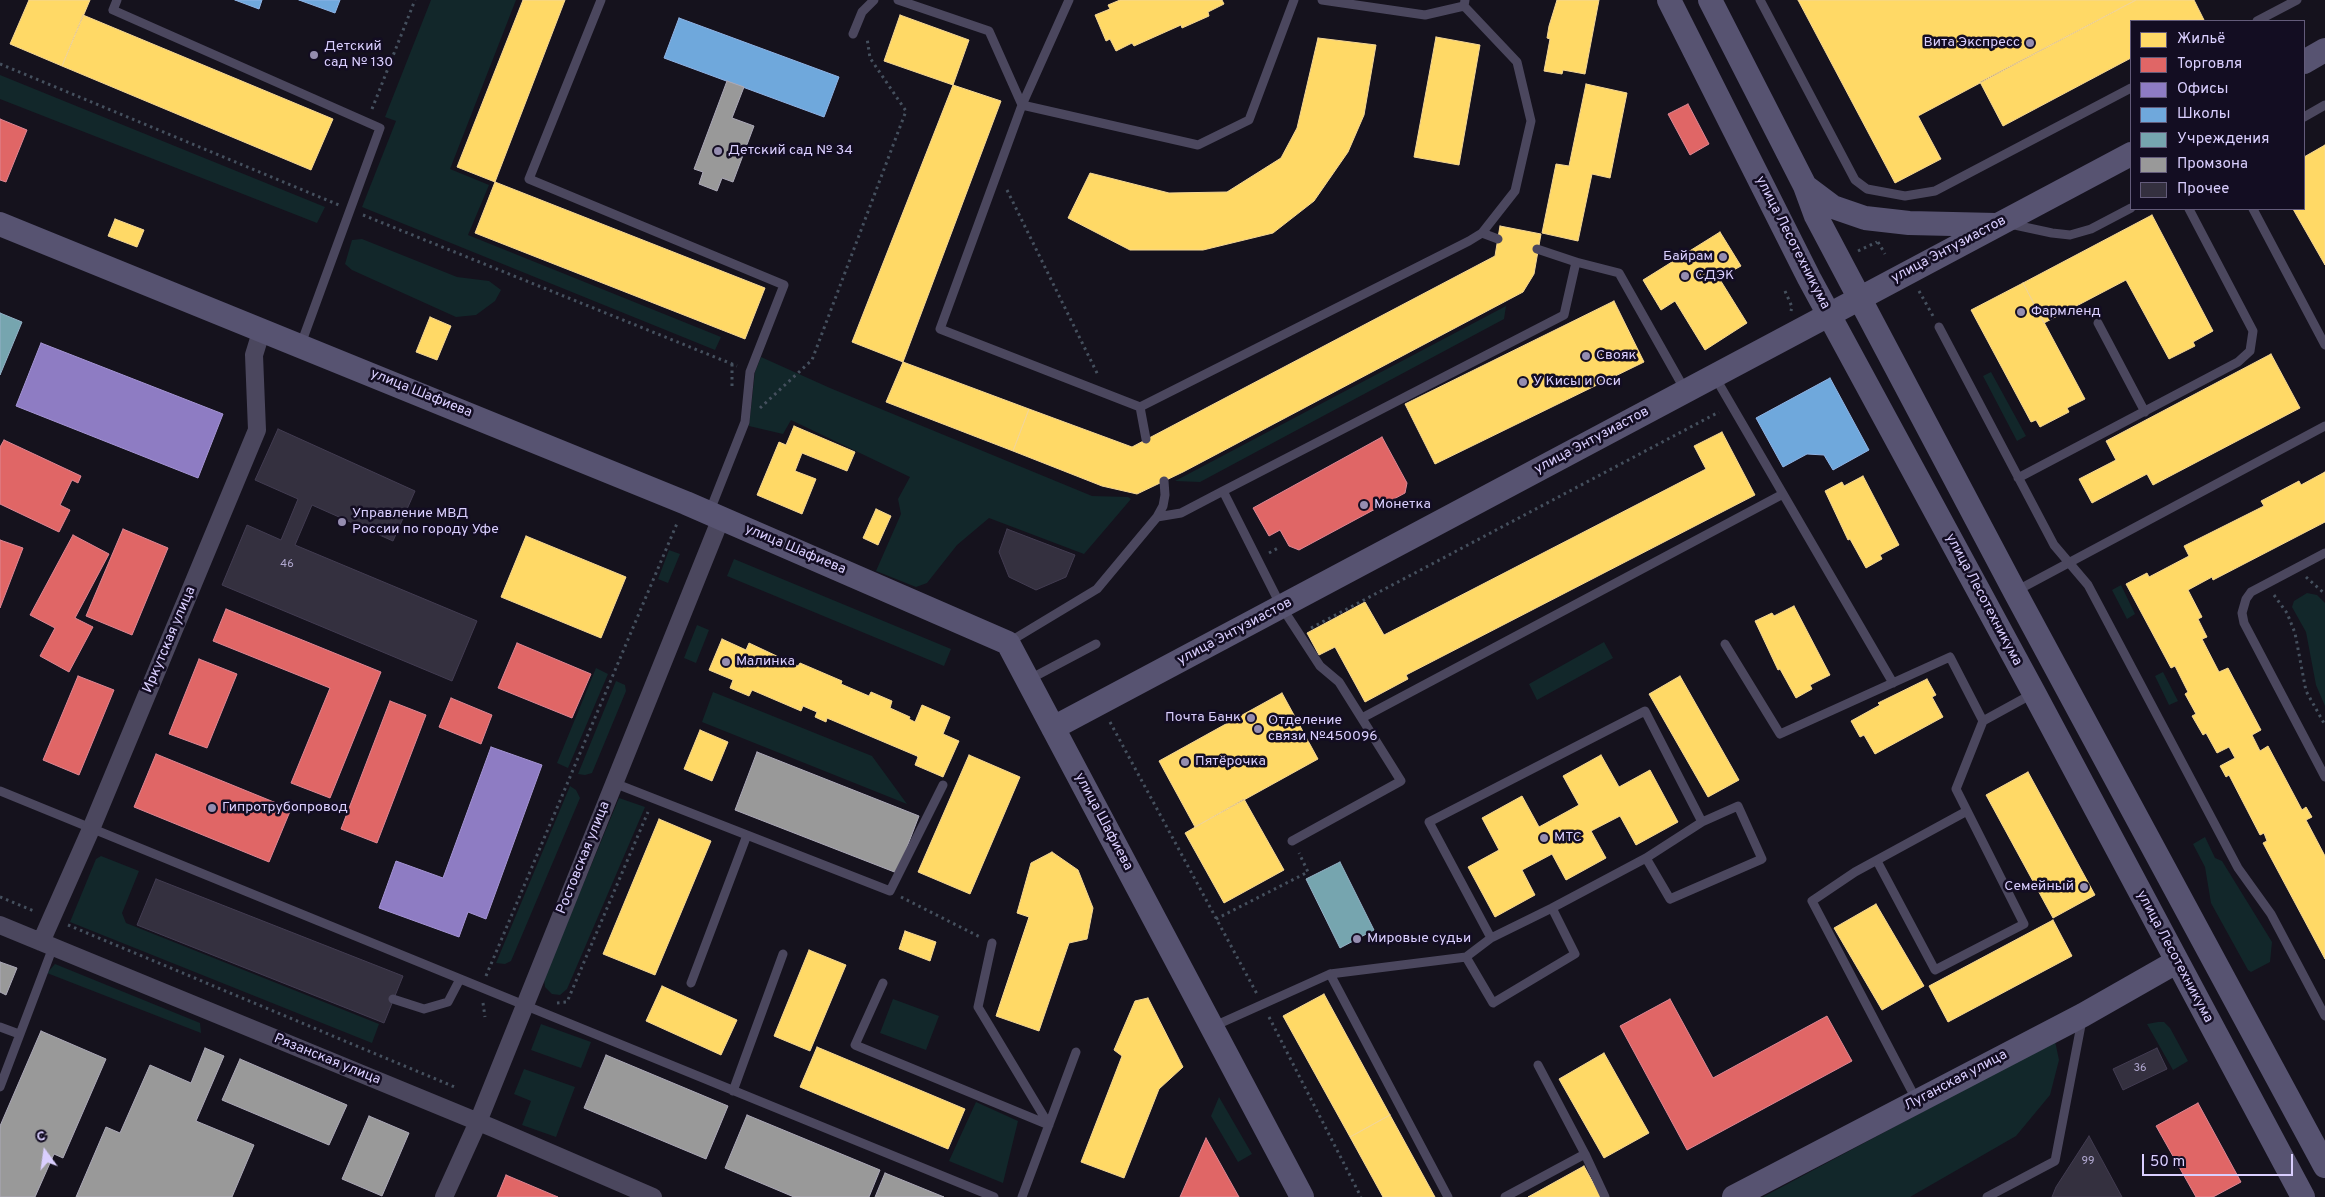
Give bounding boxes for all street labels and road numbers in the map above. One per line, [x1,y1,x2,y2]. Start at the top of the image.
street label: улица Лесотехникума [1751,174,1833,312]
street label: улица Энтузиастов [1889,213,2009,287]
street label: улица Шафиева [368,366,474,422]
street label: улица Энтузиастов [1532,404,1652,478]
street label: улица Шафиева [742,521,848,579]
street label: улица Лесотехникума [1941,531,2025,669]
street label: Иркутская улица [140,584,200,696]
street label: улица Энтузиастов [1175,595,1295,669]
street label: улица Шафиева [1070,770,1136,874]
street label: Ростовская улица [554,799,614,917]
street label: улица Лесотехникума [2132,888,2216,1026]
street label: Рязанская улица [271,1031,383,1089]
street label: Луганская улица [1902,1047,2010,1115]

